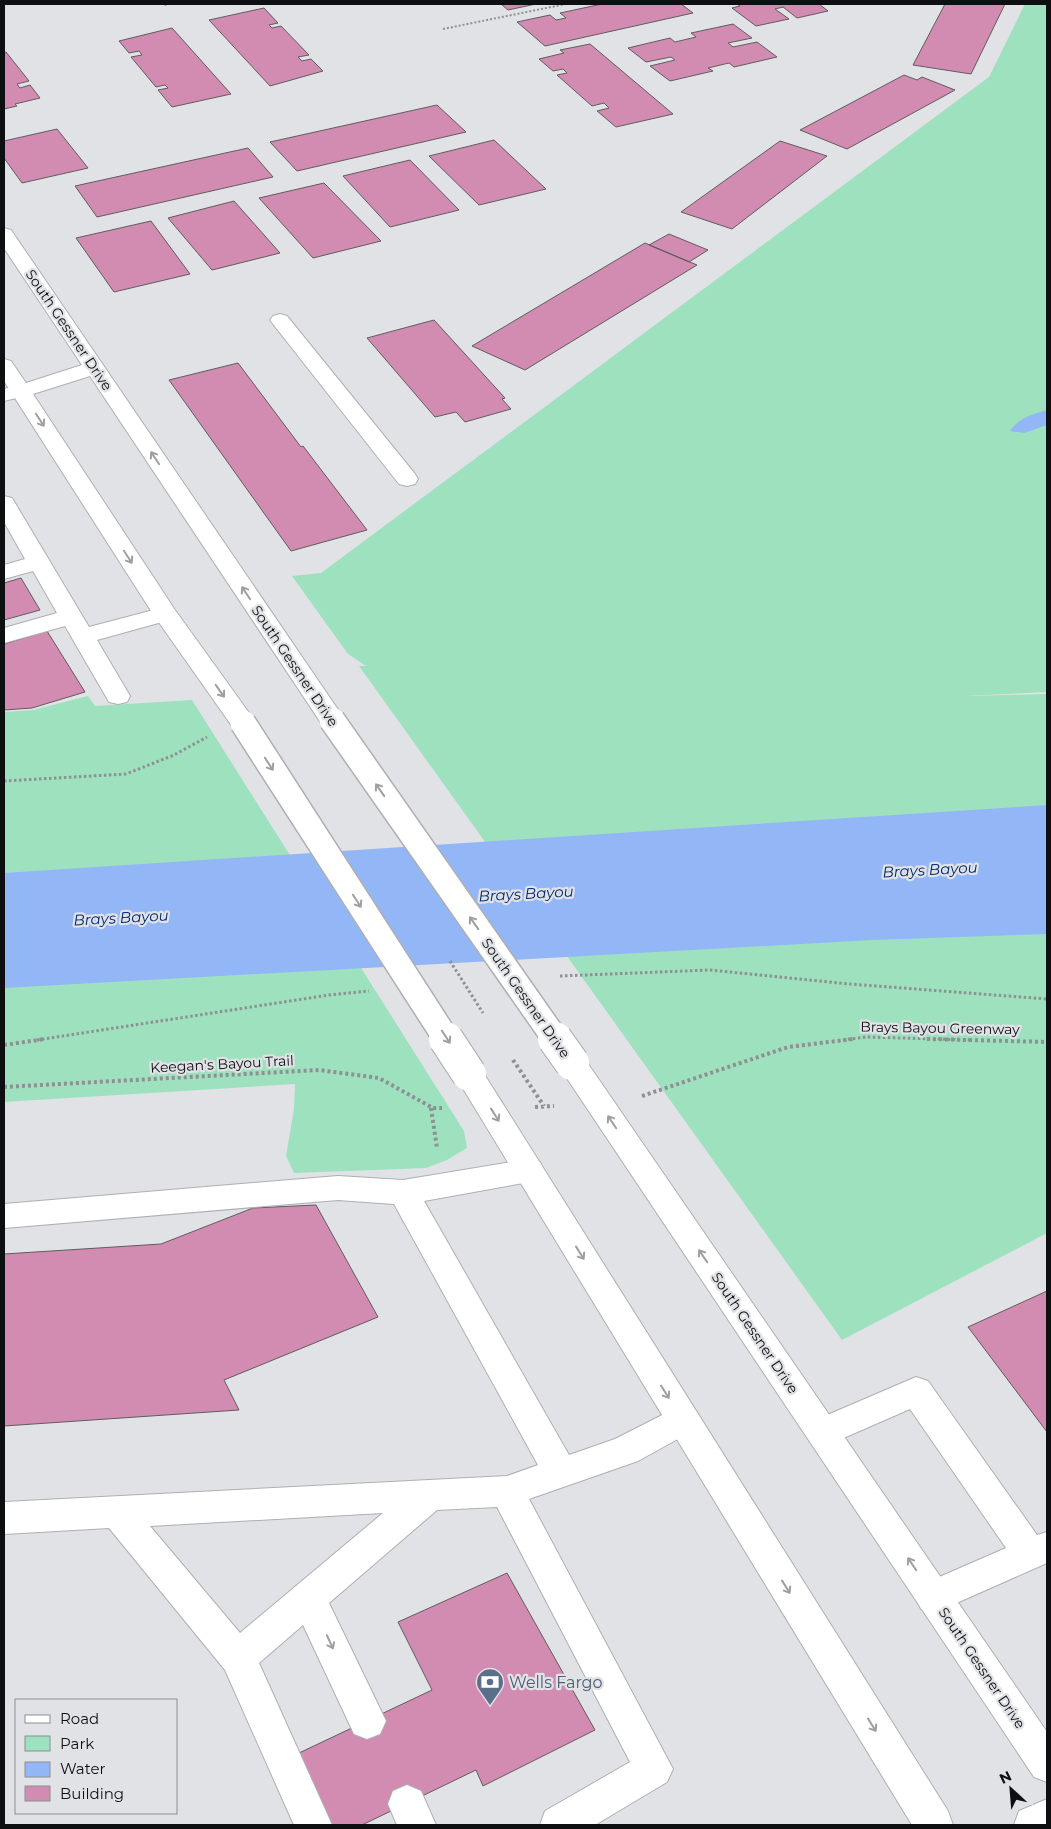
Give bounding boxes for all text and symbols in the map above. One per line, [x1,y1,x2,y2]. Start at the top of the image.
street label: South Gessner Drive [22,266,116,394]
one-way arrow [35,413,45,427]
one-way arrow [150,451,161,465]
one-way arrow [123,549,133,563]
one-way arrow [241,586,251,600]
street label: South Gessner Drive [248,602,342,730]
one-way arrow [215,684,225,698]
one-way arrow [265,757,275,771]
one-way arrow [375,783,385,797]
water label: Brays Bayou [882,858,978,881]
water label: Brays Bayou [478,882,574,905]
one-way arrow [352,894,363,908]
water label: Brays Bayou [73,906,169,929]
one-way arrow [469,916,479,930]
street label: South Gessner Drive [478,934,574,1062]
street label: Brays Bayou Greenway [860,1018,1020,1038]
one-way arrow [441,1030,451,1044]
street label: Keegan's Bayou Trail [150,1051,294,1077]
one-way arrow [489,1108,500,1122]
one-way arrow [607,1115,617,1129]
one-way arrow [575,1246,585,1260]
one-way arrow [698,1249,708,1263]
street label: South Gessner Drive [708,1269,802,1397]
one-way arrow [660,1384,670,1398]
one-way arrow [907,1558,917,1572]
one-way arrow [781,1580,791,1594]
street label: South Gessner Drive [935,1604,1029,1732]
one-way arrow [325,1634,335,1649]
bank icon: Wells Fargo [475,1667,505,1706]
place label: Wells Fargo [509,1673,603,1692]
legend [15,1699,178,1814]
text: Road [60,1709,99,1728]
one-way arrow [867,1718,877,1732]
text: Park [60,1734,94,1753]
text: Water [60,1759,106,1778]
north arrow [986,1764,1036,1814]
text: N [996,1767,1014,1788]
text: Building [60,1784,124,1803]

